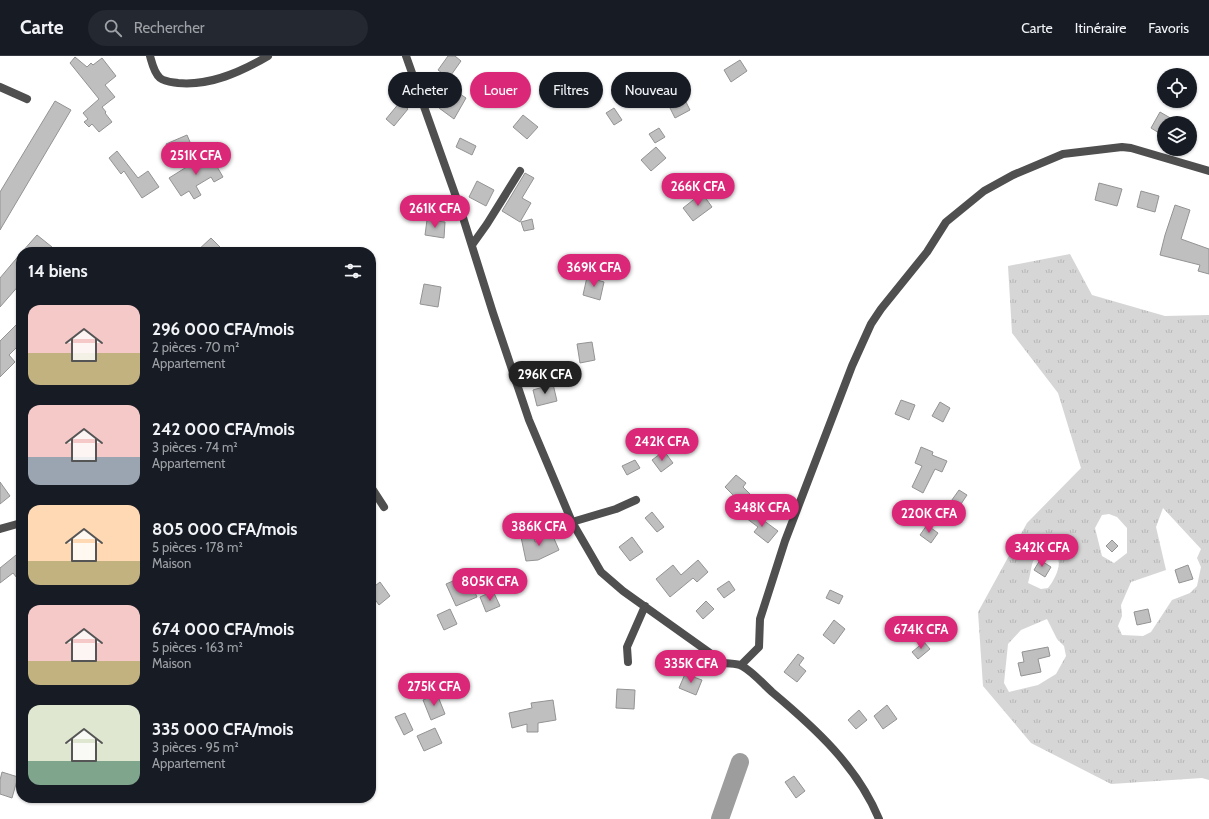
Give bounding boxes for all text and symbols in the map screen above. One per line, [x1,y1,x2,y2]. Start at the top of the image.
search box [88,10,368,46]
text: Carte [20,16,64,39]
icon: search [102,17,124,39]
text: Rechercher [134,19,205,37]
text: Carte [1021,19,1053,37]
text: Itinéraire [1075,19,1126,37]
text: Favoris [1148,19,1189,37]
map controls [1157,68,1197,156]
button: locate [1157,68,1197,108]
chip: Acheter [388,72,462,108]
chip: Louer [470,72,531,108]
chip: Filtres [539,72,603,108]
chip: Nouveau [611,72,691,108]
button: layers [1157,116,1197,156]
pin: 251K CFA [155,142,237,176]
text: 251K CFA [170,147,222,163]
pin: 266K CFA [657,173,739,207]
text: 266K CFA [671,178,725,194]
pin: 261K CFA [394,195,476,229]
text: 261K CFA [409,200,461,216]
pin: 369K CFA [553,254,635,288]
text: 369K CFA [567,259,621,275]
icon: filters [342,260,364,282]
text: 14 biens [28,261,88,281]
text: 296 000 CFA/mois [152,319,294,339]
icon: home [60,321,108,369]
text: 2 pièces · 70 m² [152,339,239,355]
text: Appartement [152,355,225,371]
pin: 296K CFA [504,361,586,395]
text: 296K CFA [518,366,572,382]
text: 242 000 CFA/mois [152,419,295,439]
icon: home [60,421,108,469]
pin: 242K CFA [621,428,703,462]
text: 242K CFA [634,433,690,449]
text: 3 pièces · 74 m² [152,439,238,455]
text: Appartement [152,455,225,471]
pin: 348K CFA [721,494,803,528]
text: 348K CFA [734,499,790,515]
pin: 220K CFA [888,500,970,534]
text: 220K CFA [901,505,957,521]
pin: 386K CFA [498,513,580,547]
text: 386K CFA [511,518,567,534]
text: 805 000 CFA/mois [152,519,297,539]
icon: home [60,521,108,569]
pin: 342K CFA [1001,534,1083,568]
text: 5 pièces · 178 m² [152,539,243,555]
text: 342K CFA [1014,539,1070,555]
text: Maison [152,555,191,571]
pin: 805K CFA [449,568,531,602]
text: 805K CFA [461,573,519,589]
pin: 674K CFA [880,616,962,650]
text: 674 000 CFA/mois [152,619,294,639]
icon: home [60,621,108,669]
text: 674K CFA [894,621,948,637]
text: 5 pièces · 163 m² [152,639,243,655]
pin: 335K CFA [650,650,732,684]
text: Maison [152,655,191,671]
text: 335K CFA [664,655,718,671]
pin: 275K CFA [393,673,475,707]
text: 275K CFA [407,678,461,694]
text: 335 000 CFA/mois [152,719,294,739]
icon: home [60,721,108,769]
text: 3 pièces · 95 m² [152,739,238,755]
text: Appartement [152,755,225,771]

